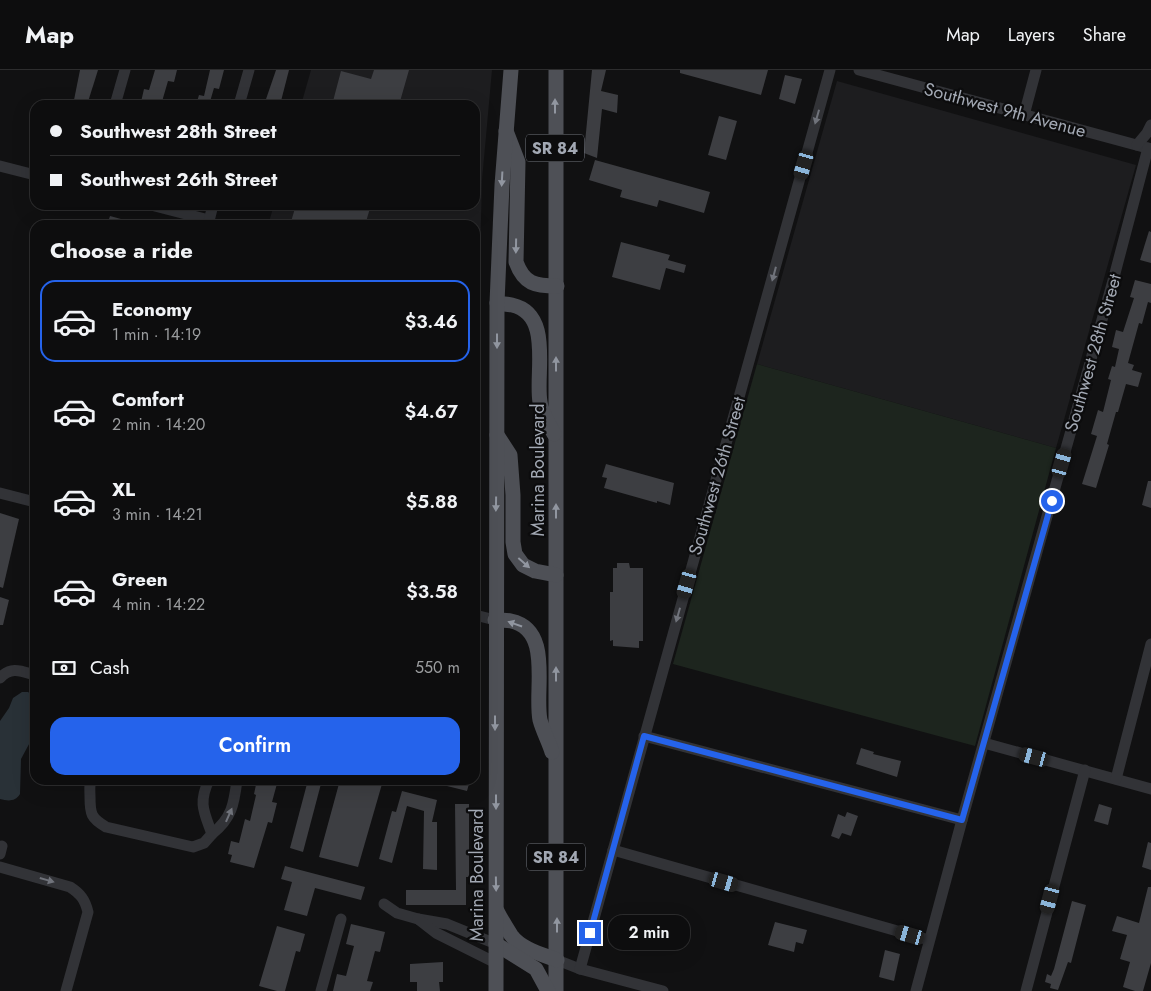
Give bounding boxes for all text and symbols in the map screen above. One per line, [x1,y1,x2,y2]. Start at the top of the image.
text: Map [25,17,74,52]
text: Map [946,22,980,48]
text: Layers [1008,22,1055,48]
text: Share [1083,22,1126,48]
street label: Southwest 9th Avenue [921,76,1089,144]
one-way arrow [551,98,559,114]
one-way arrow [813,110,821,125]
text: Southwest 28th Street [80,118,276,145]
road number: SR 84 [526,134,584,162]
car [792,149,815,181]
text: Southwest 26th Street [80,166,277,193]
one-way arrow [498,171,506,187]
text: Choose a ride [50,234,193,266]
one-way arrow [512,239,520,255]
one-way arrow [769,266,777,281]
street label: Southwest 28th Street [1058,270,1128,435]
text: Economy [112,296,192,323]
icon: car [52,299,97,344]
text: $3.46 [405,308,458,335]
text: 1 min · 14:19 [112,323,201,346]
one-way arrow [493,333,501,349]
one-way arrow [552,356,560,372]
text: Comfort [112,386,184,413]
icon: car [52,389,97,434]
street label: Southwest 26th Street [682,393,752,558]
text: $4.67 [405,398,458,425]
street label: Marina Boulevard [525,403,551,537]
text: 2 min · 14:20 [112,413,205,436]
car [1050,447,1073,479]
text: XL [112,476,135,503]
icon: car [52,479,97,524]
text: $5.88 [406,488,458,515]
route start [1041,490,1063,512]
one-way arrow [492,496,500,512]
text: 3 min · 14:21 [112,503,203,526]
one-way arrow [552,503,560,519]
one-way arrow [518,557,531,568]
text: Green [112,566,168,593]
car [675,568,698,600]
icon: car [52,569,97,614]
text: $3.58 [406,578,458,605]
text: 4 min · 14:22 [112,593,205,616]
one-way arrow [674,608,682,623]
one-way arrow [507,619,522,627]
icon: cash [50,654,78,682]
text: Cash [90,654,130,681]
text: 550 m [415,656,460,679]
one-way arrow [552,666,560,682]
one-way arrow [491,716,499,732]
button: Confirm [50,717,460,775]
car [1017,746,1050,768]
one-way arrow [492,794,500,810]
one-way arrow [225,808,233,822]
street label: Marina Boulevard [464,808,490,942]
road number: SR 84 [527,844,585,870]
car [707,871,740,893]
one-way arrow [492,876,500,892]
one-way arrow [39,877,54,885]
car [1038,883,1061,915]
callout: 2 min [608,916,690,950]
one-way arrow [553,917,561,933]
text: 2 min [628,921,670,944]
route end [579,922,601,944]
car [893,924,926,946]

